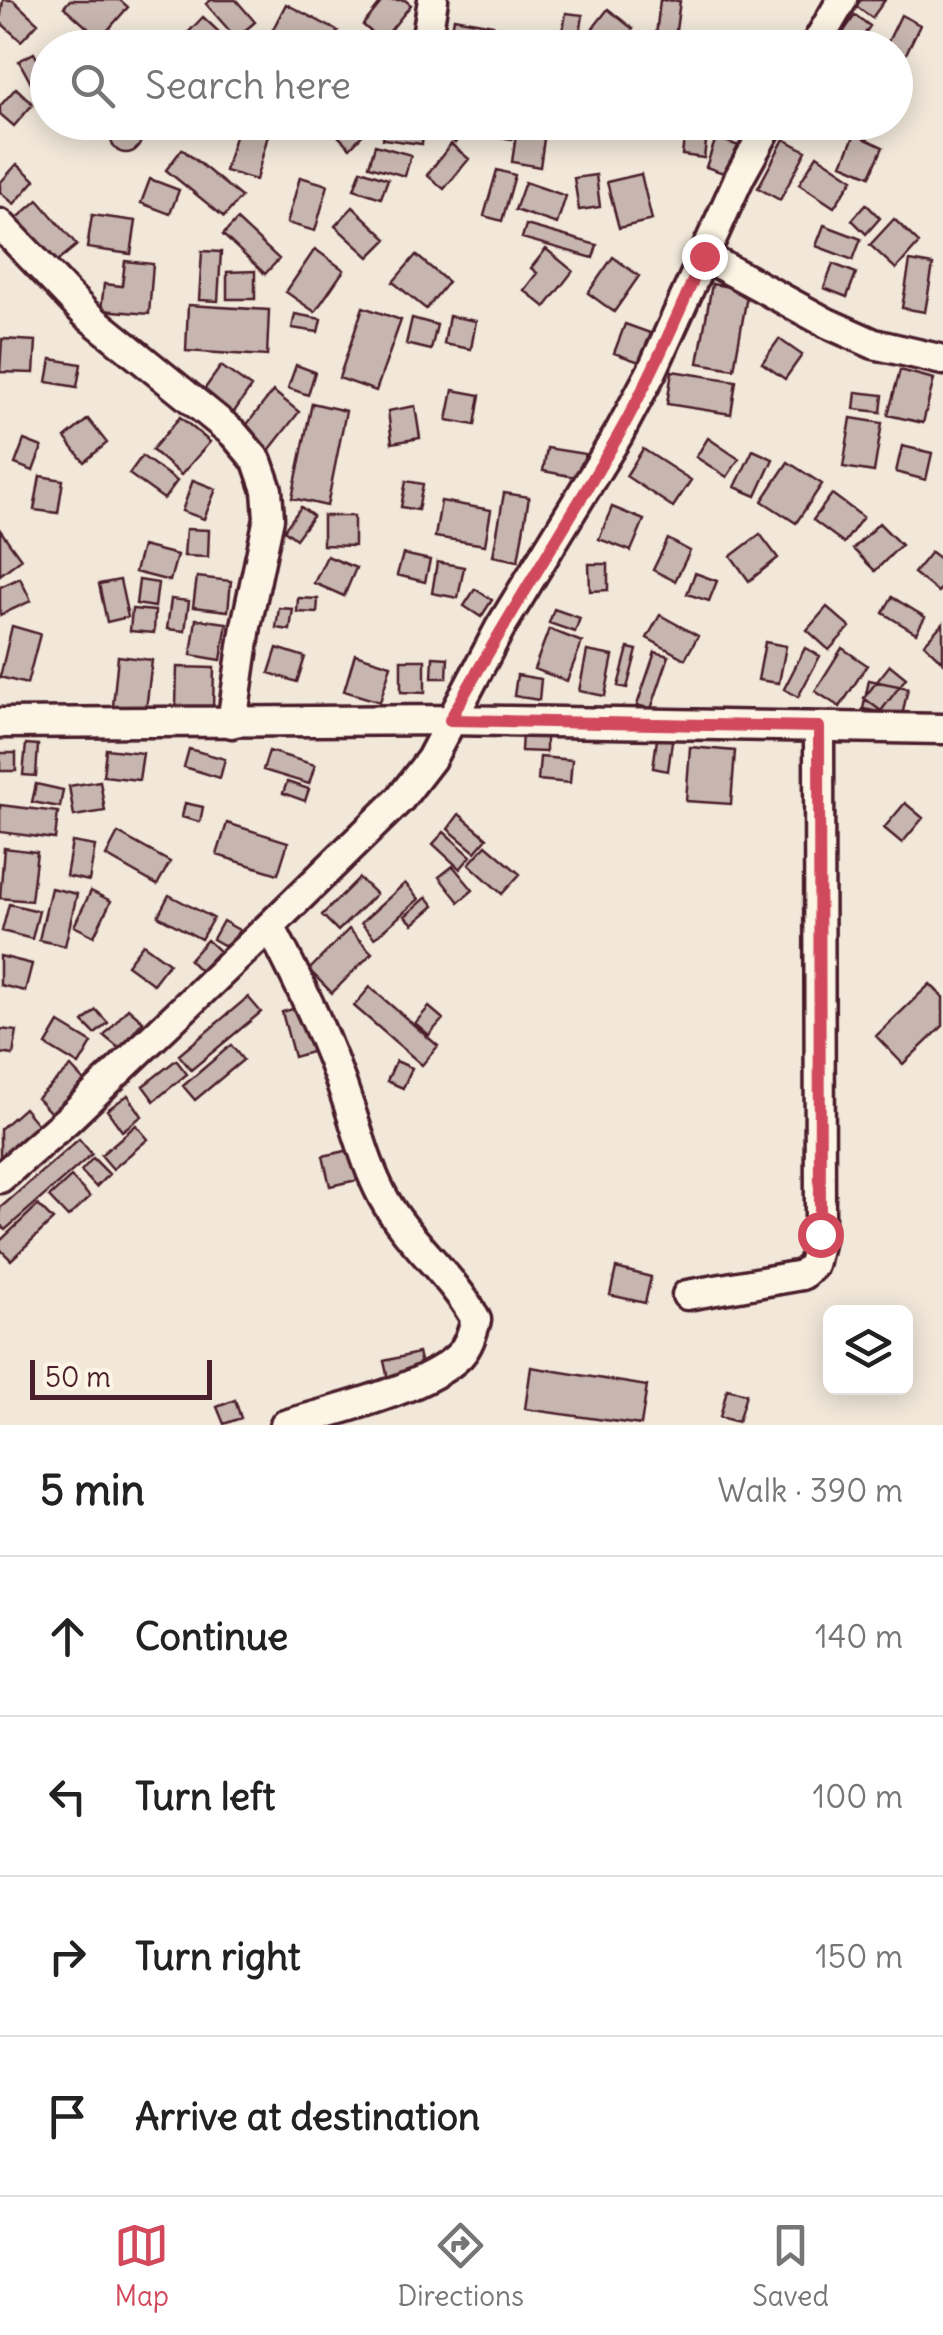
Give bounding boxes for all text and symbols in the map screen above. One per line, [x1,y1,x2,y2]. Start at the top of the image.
search box [30,30,913,140]
icon: search [65,58,120,113]
text: Search here [145,62,351,109]
route end [682,234,728,280]
route start [798,1212,844,1258]
map controls [823,1305,913,1395]
button: layers [823,1305,913,1395]
scale bar [30,1355,212,1400]
text: 50 m [45,1359,111,1395]
text: 5 min [40,1464,145,1516]
text: Walk · 390 m [718,1470,903,1511]
icon: ahead [40,1609,95,1664]
text: Continue [135,1613,288,1660]
text: 140 m [815,1616,903,1657]
icon: left [40,1769,95,1824]
text: Turn left [135,1773,275,1820]
text: 100 m [813,1776,903,1817]
icon: right [40,1929,95,1984]
text: Turn right [135,1933,301,1980]
text: 150 m [815,1936,903,1977]
icon: arrive [40,2089,95,2144]
text: Arrive at destination [135,2093,480,2140]
tab: Map [114,2218,169,2314]
tab: Directions [397,2218,524,2314]
tab: Saved [752,2218,829,2314]

